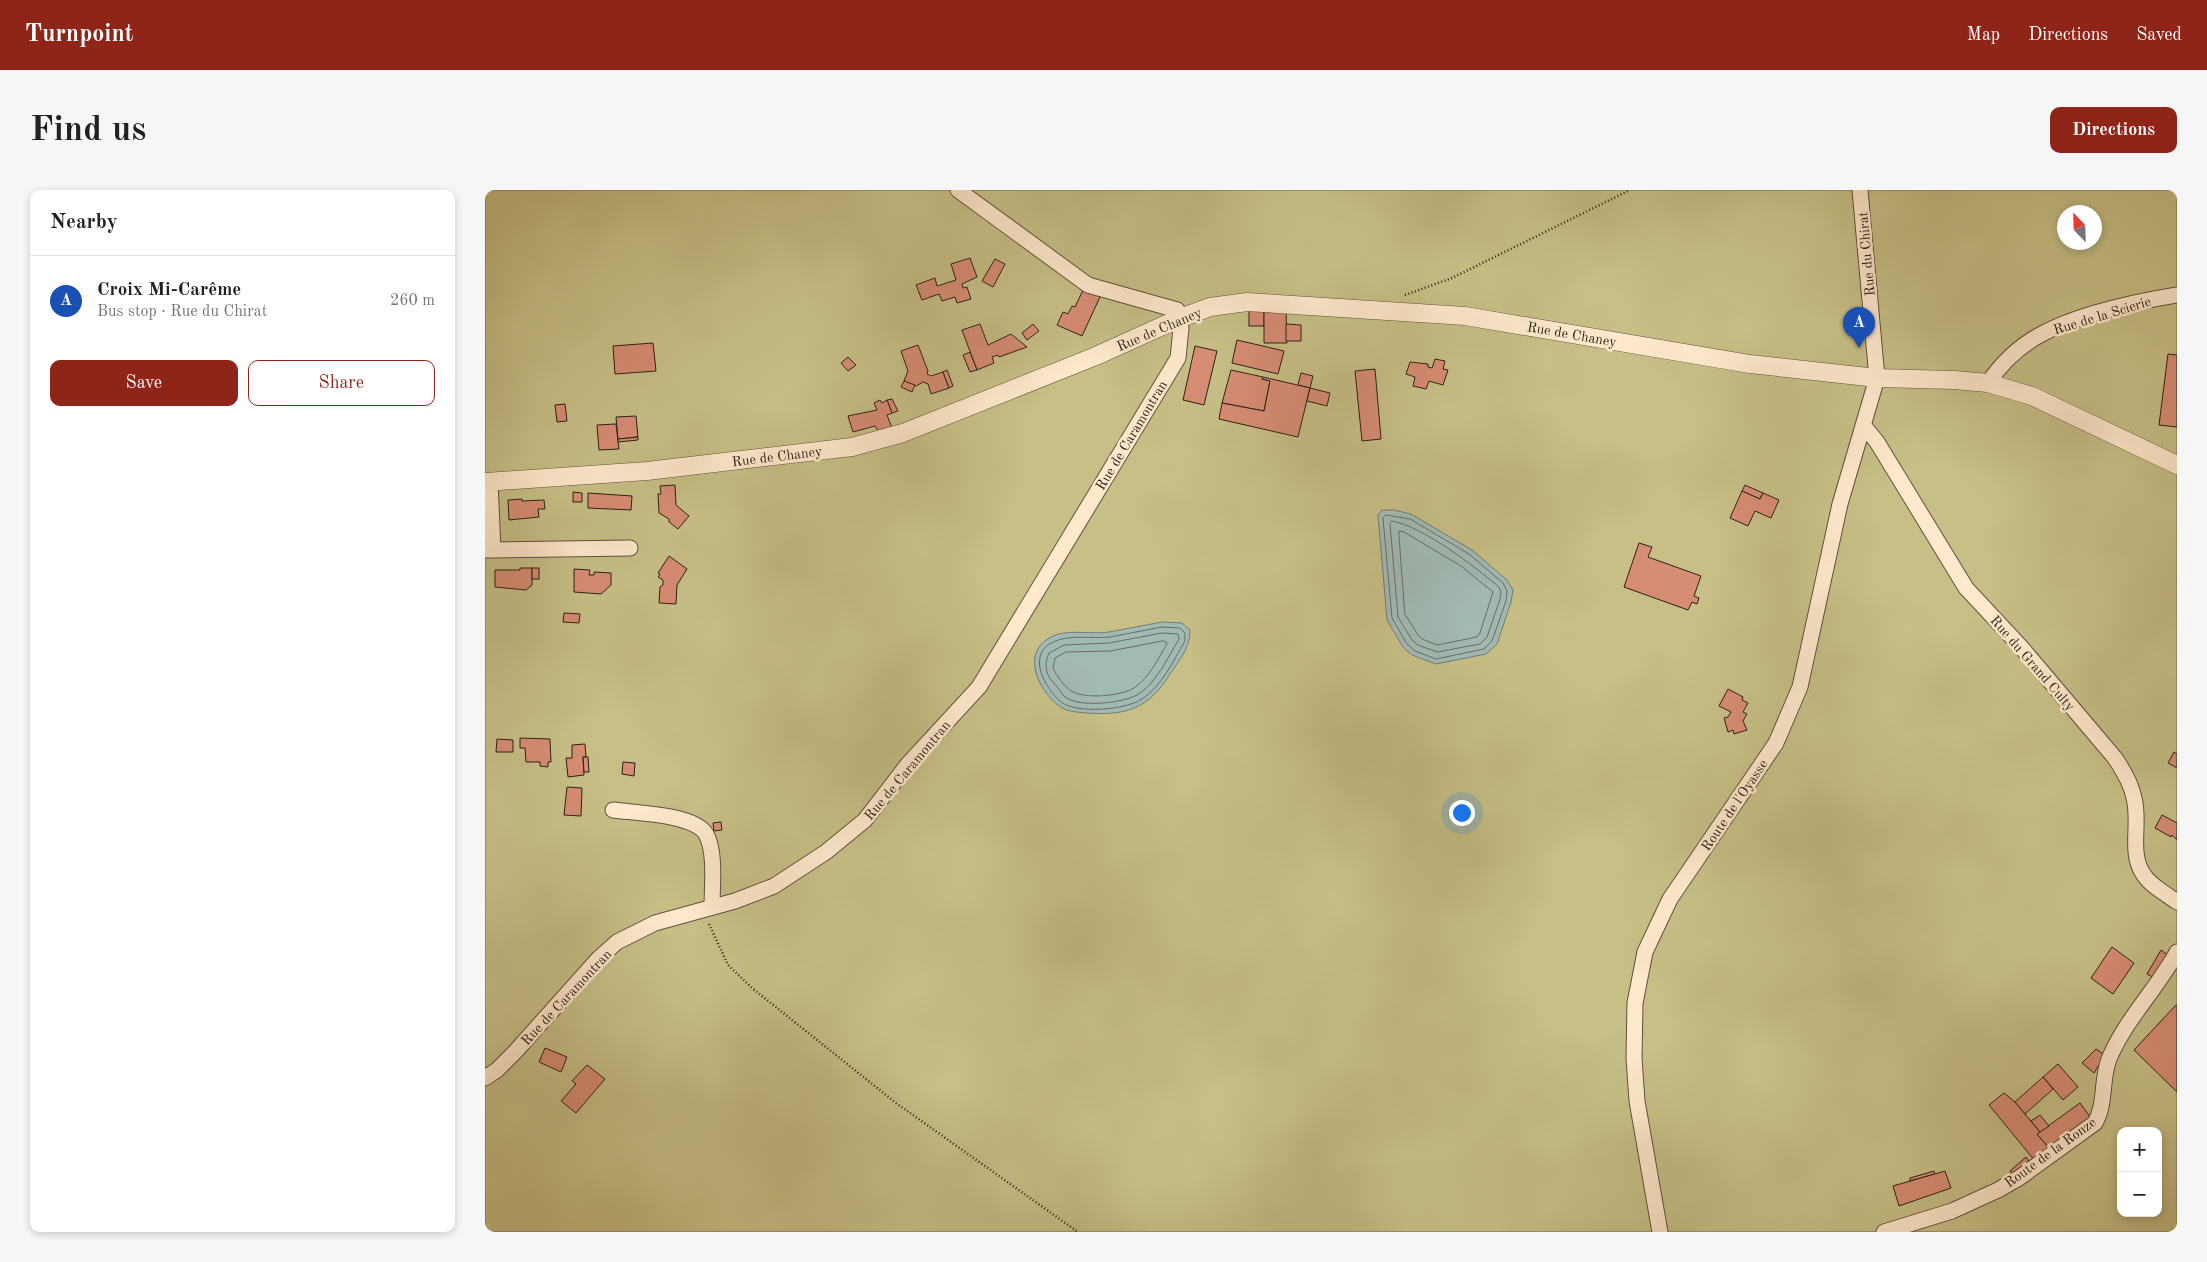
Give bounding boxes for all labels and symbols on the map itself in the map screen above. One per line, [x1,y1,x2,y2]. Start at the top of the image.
north arrow [2057,205,2102,250]
street label: Rue du Chirat [1856,211,1878,297]
street label: Rue de la Scierie [2052,294,2153,337]
street label: Rue de Chaney [1115,306,1204,354]
pin: A [1843,307,1875,348]
street label: Rue de Chaney [1526,320,1618,350]
street label: Rue de Caramontran [1094,378,1170,493]
street label: Rue de Chaney [731,444,824,469]
street label: Rue du Grand Culty [1987,613,2078,714]
street label: Rue de Caramontran [862,718,954,823]
street label: Route de l'Oyasse [1699,757,1770,854]
your location [1449,800,1475,826]
street label: Rue de Caramontran [519,947,615,1048]
street label: Route de la Ronze [2002,1115,2099,1191]

